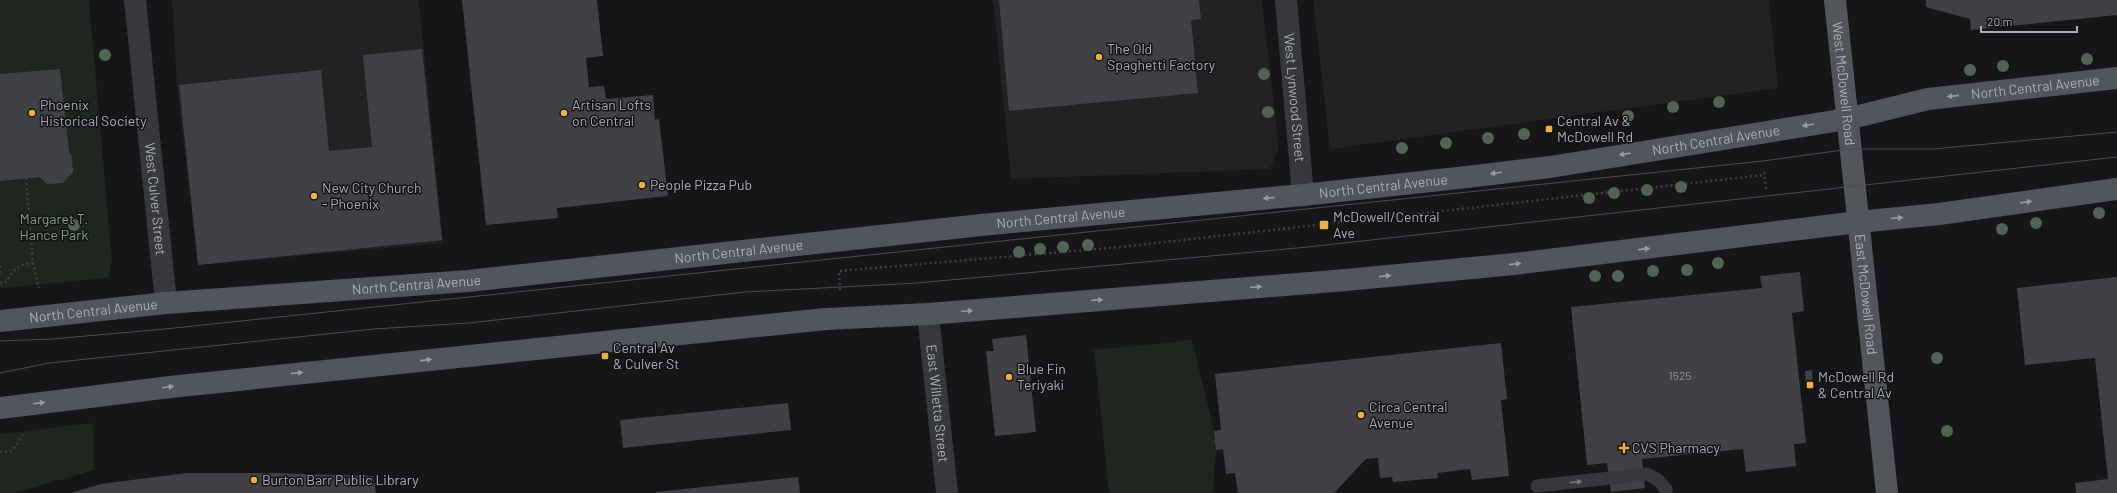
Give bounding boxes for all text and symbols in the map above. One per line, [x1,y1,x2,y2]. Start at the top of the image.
scale bar [1981,8,2077,34]
text: 20 m [1987,14,2013,28]
street label: West McDowell Road [1829,21,1859,146]
street label: West Lynwood Street [1281,32,1309,163]
place label: The Old Spaghetti Factory [1107,40,1216,73]
marker: The Old Spaghetti Factory [1094,52,1104,62]
street label: North Central Avenue [1970,71,2100,102]
one-way arrow [1947,93,1959,99]
place label: Phoenix Historical Society [40,96,147,129]
place label: Artisan Lofts on Central [572,96,651,129]
marker: Phoenix Historical Society [27,108,37,118]
marker: Artisan Lofts on Central [559,108,569,118]
place label: Central Av & McDowell Rd [1557,112,1633,145]
street label: North Central Avenue [1651,121,1781,158]
one-way arrow [1802,122,1814,128]
marker: Central Av & McDowell Rd [1544,124,1554,134]
street label: West Culver Street [142,142,170,256]
one-way arrow [1619,152,1631,158]
street label: North Central Avenue [1318,170,1448,201]
one-way arrow [1490,170,1502,177]
place label: People Pizza Pub [650,176,752,193]
place label: New City Church - Phoenix [322,179,421,212]
marker: People Pizza Pub [637,180,647,190]
marker: New City Church - Phoenix [309,191,319,201]
one-way arrow [1263,194,1275,201]
one-way arrow [2020,199,2032,205]
street label: North Central Avenue [996,203,1126,232]
place label: McDowell/Central Ave [1333,208,1440,241]
park label: Margaret T. Hance Park [20,210,88,243]
one-way arrow [1891,215,1903,221]
marker: McDowell/Central Ave [1318,219,1330,231]
street label: East McDowell Road [1852,233,1881,355]
street label: North Central Avenue [673,235,804,266]
one-way arrow [1638,246,1650,252]
one-way arrow [1509,260,1521,267]
street label: North Central Avenue [351,271,482,297]
one-way arrow [1379,273,1391,280]
one-way arrow [1250,284,1262,291]
street label: North Central Avenue [28,295,159,326]
one-way arrow [1091,297,1103,304]
one-way arrow [961,308,973,315]
place label: Central Av & Culver St [613,339,679,372]
street label: East Willetta Street [923,344,953,463]
marker: Central Av & Culver St [600,351,610,361]
one-way arrow [420,357,432,363]
place label: Blue Fin Teriyaki [1017,360,1066,393]
house number: 1525 [1669,368,1691,382]
place label: McDowell Rd & Central Av [1818,368,1894,401]
one-way arrow [291,370,303,377]
marker: Blue Fin Teriyaki [1004,372,1014,382]
marker: McDowell Rd & Central Av [1805,380,1815,390]
one-way arrow [162,384,174,390]
place label: Circa Central Avenue [1369,398,1447,431]
one-way arrow [33,400,45,406]
marker: Circa Central Avenue [1356,410,1366,420]
place label: CVS Pharmacy [1632,439,1721,456]
marker: CVS Pharmacy [1619,443,1629,453]
place label: Burton Barr Public Library [262,471,419,488]
marker: Burton Barr Public Library [249,475,259,485]
one-way arrow [1569,479,1582,485]

